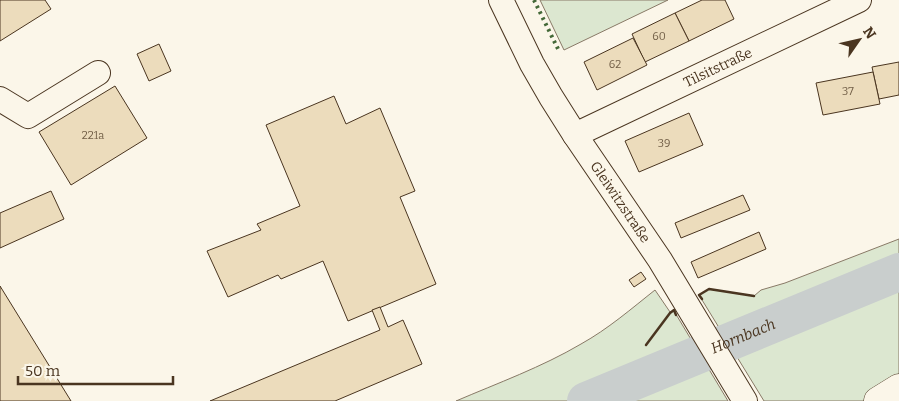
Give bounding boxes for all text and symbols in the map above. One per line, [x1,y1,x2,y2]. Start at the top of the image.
north arrow [834,15,884,65]
text: N [859,24,880,42]
house number: 60 [652,30,666,43]
street label: Tilsitstraße [681,44,755,91]
house number: 62 [609,58,621,71]
house number: 37 [842,85,854,98]
house number: 221a [82,129,104,142]
house number: 39 [658,137,670,150]
street label: Gleiwitzstraße [587,158,654,246]
water label: Hornbach [708,315,778,358]
scale bar [18,354,172,386]
text: 50 m [25,362,61,380]

